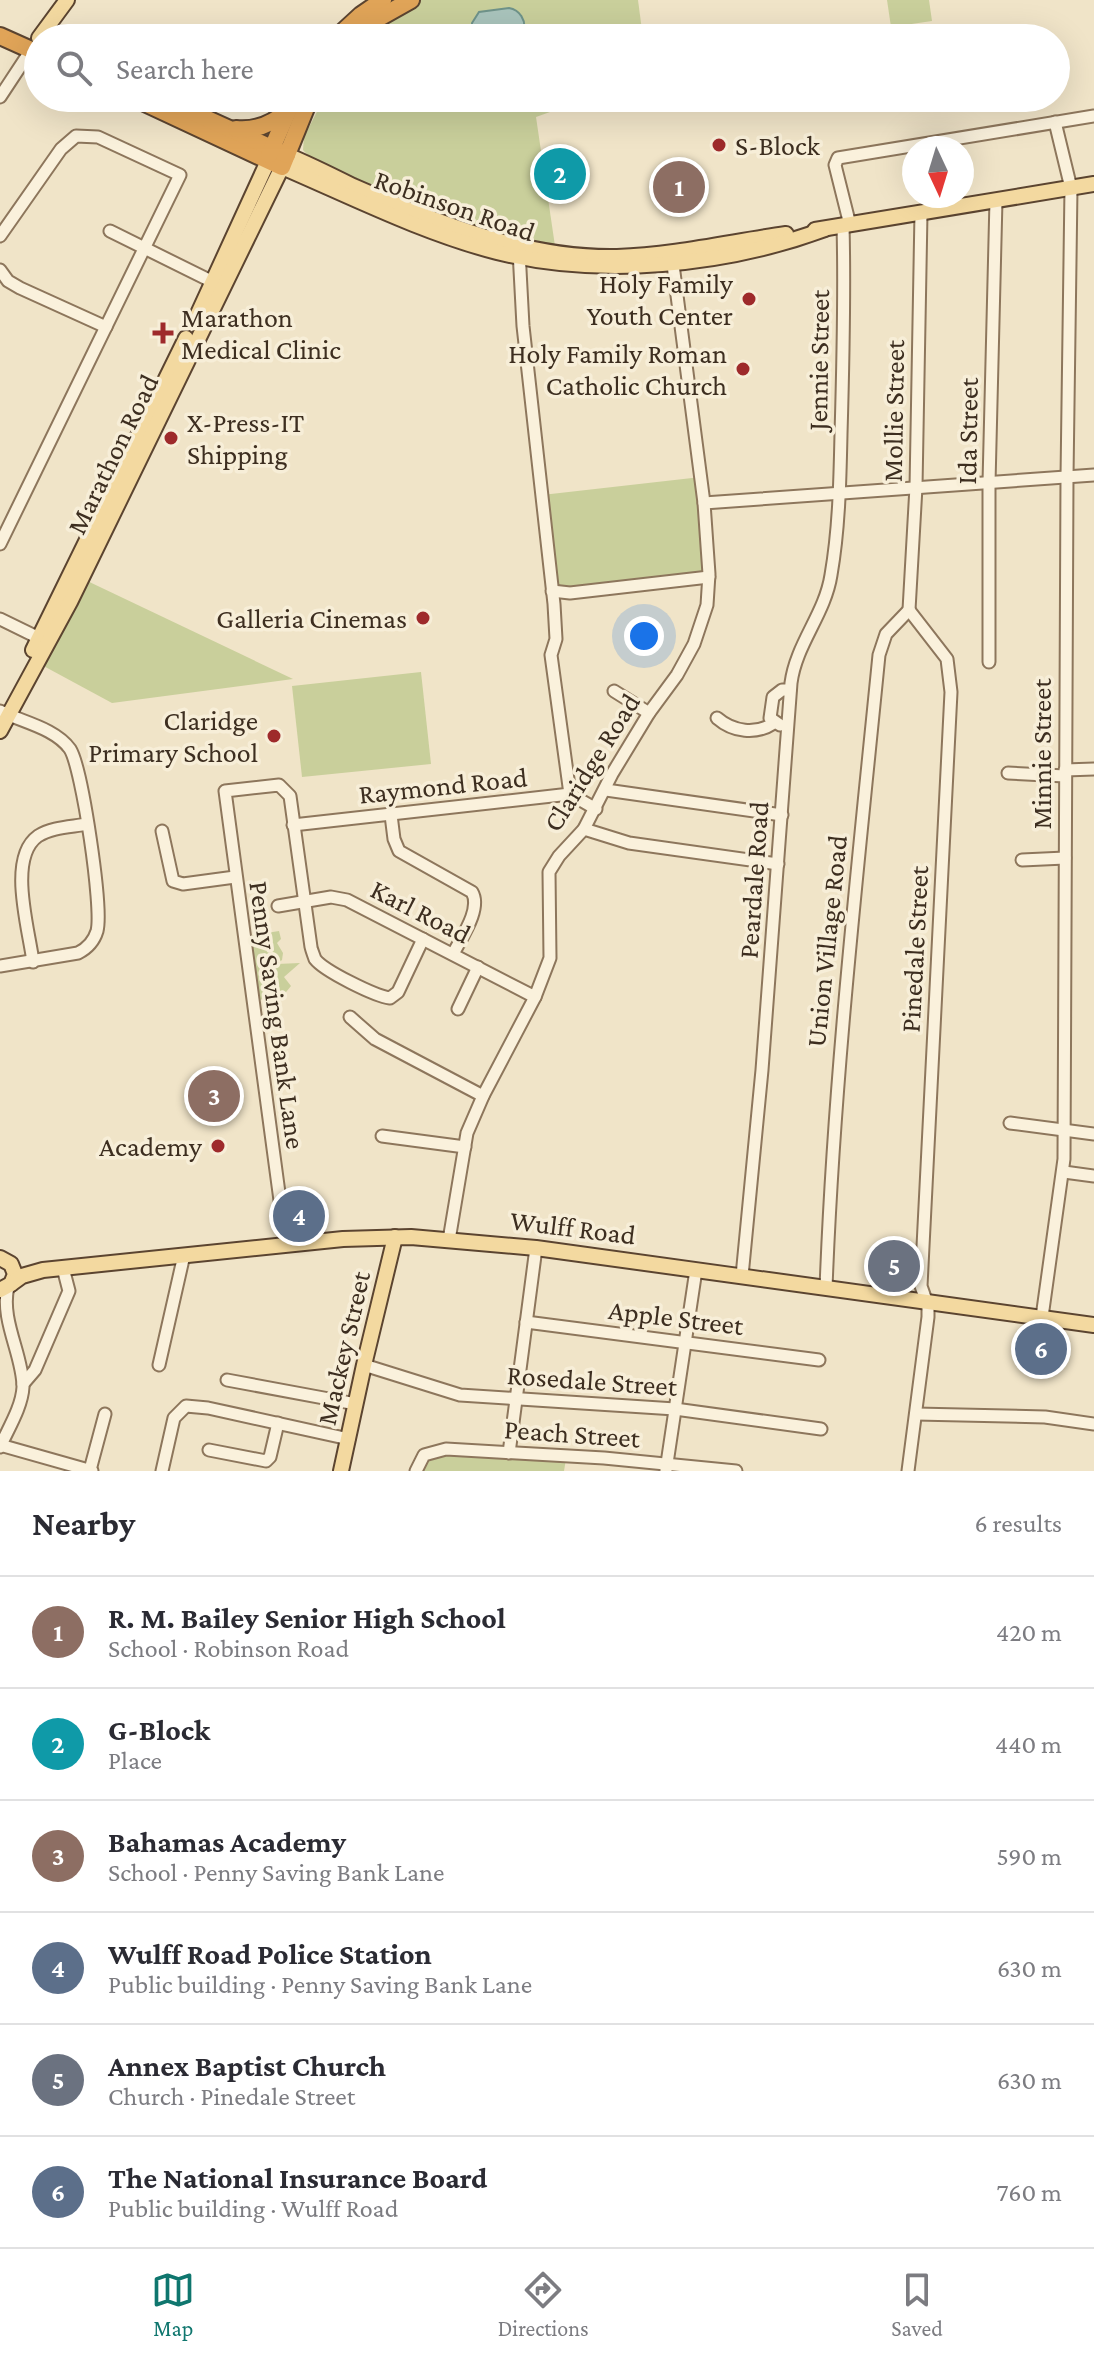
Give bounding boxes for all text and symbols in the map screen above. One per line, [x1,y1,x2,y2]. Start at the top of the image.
search box [24,24,1070,112]
icon: search [52,46,96,90]
text: Search here [116,52,254,85]
place label: S-Block [735,130,820,161]
marker: S-Block [710,136,728,154]
north arrow [902,136,974,208]
pin: 2 [534,144,586,204]
pin: 1 [653,157,705,217]
street label: Robinson Road [370,164,539,248]
place label: Holy Family Youth Center [587,268,734,331]
street label: Jennie Street [802,288,835,434]
marker: Holy Family Youth Center [740,290,758,308]
place label: Marathon Medical Clinic [181,302,341,365]
marker: Marathon Medical Clinic [152,322,174,344]
place label: Holy Family Roman Catholic Church [508,338,727,401]
street label: Mollie Street [877,339,910,482]
marker: Holy Family Roman Catholic Church [734,360,752,378]
street label: Marathon Road [60,369,165,539]
street label: Ida Street [951,377,984,485]
place label: X-Press-IT Shipping [187,407,304,470]
marker: X-Press-IT Shipping [162,429,180,447]
place label: Galleria Cinemas [216,603,407,634]
marker: Galleria Cinemas [414,609,432,627]
your location [624,616,664,656]
street label: Minnie Street [1026,678,1057,830]
street label: Claridge Road [537,687,646,837]
place label: Claridge Primary School [88,705,258,768]
marker: Claridge Primary School [265,727,283,745]
street label: Raymond Road [357,761,529,810]
street label: Peardale Road [733,800,774,960]
street label: Union Village Road [800,833,853,1049]
street label: Pinedale Street [895,864,934,1033]
street label: Karl Road [366,873,476,950]
street label: Penny Saving Bank Lane [243,879,312,1151]
pin: 3 [188,1066,240,1126]
place label: Academy [99,1131,203,1162]
marker: Academy [209,1137,227,1155]
pin: 4 [273,1186,325,1246]
street label: Wulff Road [508,1204,638,1251]
pin: 5 [868,1236,920,1296]
street label: Mackey Street [311,1267,376,1428]
street label: Apple Street [607,1294,746,1341]
pin: 6 [1015,1319,1067,1379]
street label: Rosedale Street [506,1359,679,1402]
street label: Peach Street [503,1413,642,1454]
text: Nearby [32,1505,135,1542]
text: 6 results [974,1509,1062,1538]
text: R. M. Bailey Senior High School [108,1601,506,1634]
text: 1 [53,1618,63,1647]
text: 420 m [996,1618,1062,1647]
text: School · Robinson Road [108,1634,349,1663]
text: G-Block [108,1713,210,1746]
text: 2 [51,1730,65,1759]
text: 440 m [995,1730,1062,1759]
text: Place [108,1746,162,1775]
text: Bahamas Academy [108,1825,346,1858]
text: 3 [52,1842,64,1871]
text: 590 m [996,1842,1062,1871]
text: School · Penny Saving Bank Lane [108,1858,444,1887]
text: Wulff Road Police Station [108,1937,432,1970]
text: 4 [51,1954,65,1983]
text: 630 m [997,1954,1062,1983]
text: Public building · Penny Saving Bank Lane [108,1970,532,1999]
text: Annex Baptist Church [108,2049,386,2082]
text: 5 [52,2066,64,2095]
text: 630 m [997,2066,1062,2095]
text: Church · Pinedale Street [108,2082,355,2111]
text: The National Insurance Board [108,2161,487,2194]
text: 6 [51,2178,65,2207]
text: 760 m [997,2178,1062,2207]
text: Public building · Wulff Road [108,2194,398,2223]
tab: Map [151,2268,195,2341]
tab: Directions [498,2268,589,2341]
tab: Saved [891,2268,943,2341]

